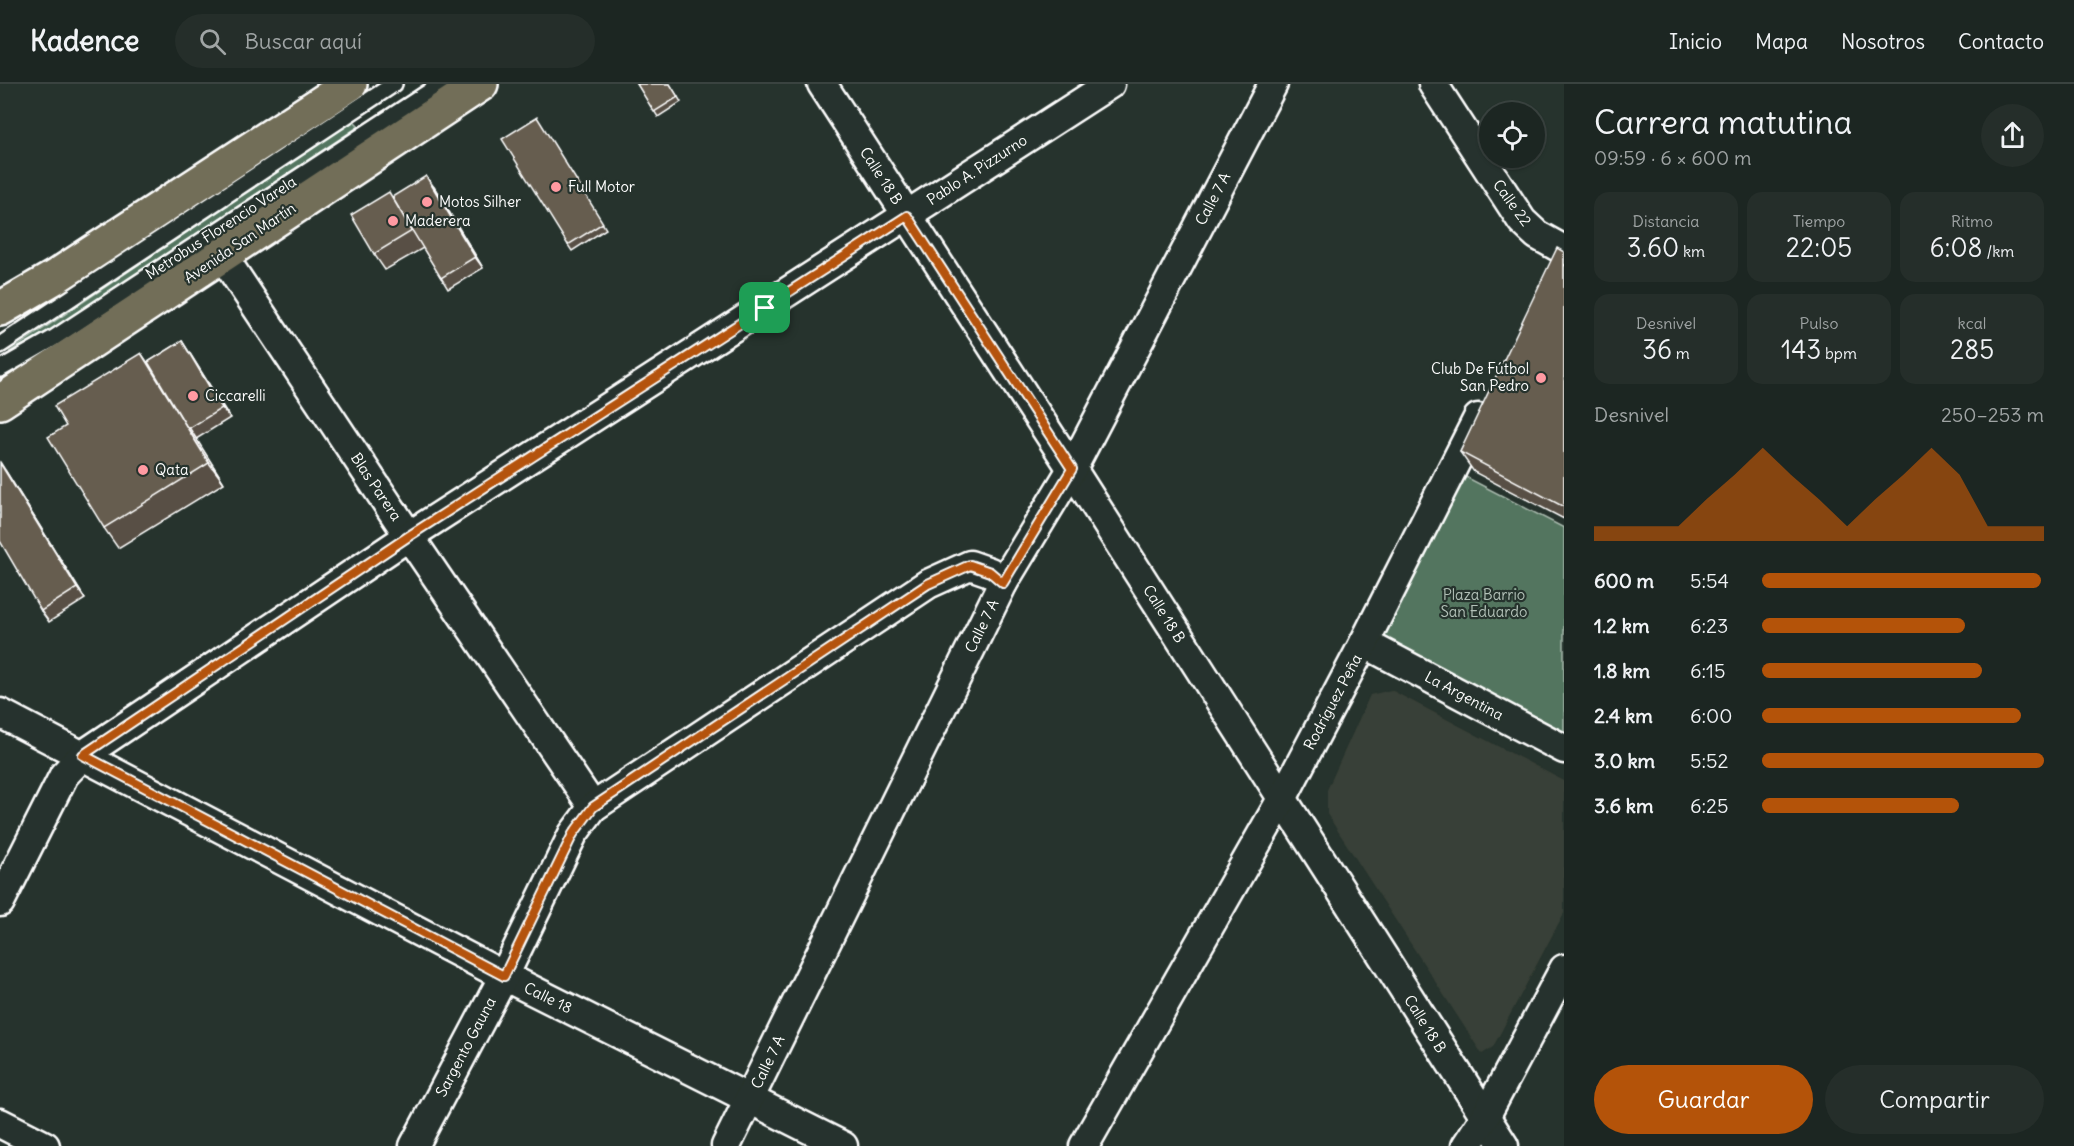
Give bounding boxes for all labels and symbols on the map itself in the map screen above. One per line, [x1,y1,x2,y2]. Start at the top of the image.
street label: Pablo A. Pizzurno [923,130,1030,209]
street label: Calle 18 B [856,143,907,208]
street label: Calle 7 A [1191,169,1235,228]
street label: Metrobus Florencio Varela [142,172,300,283]
street label: Calle 22 [1489,176,1536,230]
place label: Full Motor [568,177,635,196]
marker: Full Motor [549,180,563,194]
place label: Motos Silher [439,192,521,211]
marker: Motos Silher [420,195,434,209]
street label: Avenida San Martín [180,198,300,287]
place label: Maderera [405,211,471,230]
marker: Maderera [386,214,400,228]
pin [739,282,790,333]
place label: Club De Fútbol San Pedro [1431,359,1529,395]
marker: Club De Fútbol San Pedro [1534,371,1548,385]
place label: Ciccarelli [205,386,266,405]
marker: Ciccarelli [186,389,200,403]
street label: Blas Parera [347,449,406,525]
place label: Qata [155,460,189,479]
marker: Qata [136,463,150,477]
street label: Calle 18 B [1139,581,1190,646]
park label: Plaza Barrio San Eduardo [1440,585,1528,621]
street label: Calle 7 A [960,596,1003,656]
street label: Rodríguez Peña [1299,650,1366,753]
street label: La Argentina [1422,667,1507,724]
street label: Calle 18 [521,978,575,1017]
street label: Calle 18 B [1400,991,1451,1056]
street label: Sargento Gauna [431,993,500,1100]
street label: Calle 7 A [746,1032,789,1092]

